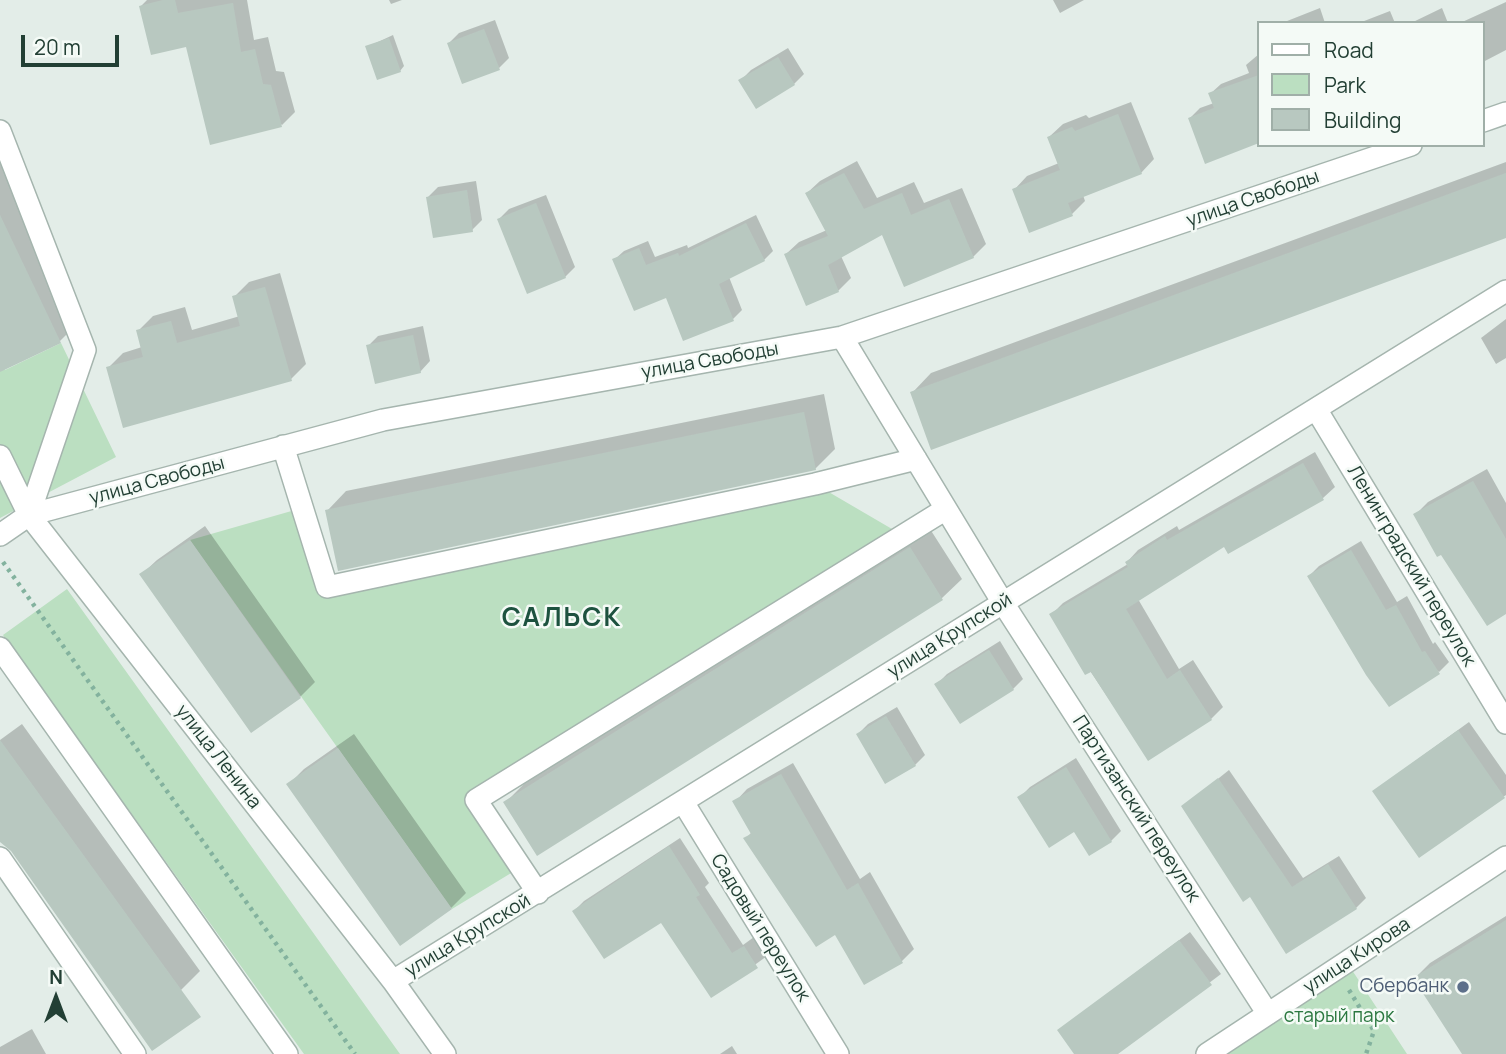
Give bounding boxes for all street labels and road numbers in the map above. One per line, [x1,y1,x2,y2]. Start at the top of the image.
street label: улица Свободы [1184,166,1322,232]
street label: улица Свободы [640,338,780,384]
street label: улица Свободы [87,452,227,510]
street label: Ленинградский переулок [1342,461,1480,671]
street label: улица Крупской [884,589,1016,683]
street label: улица Ленина [170,700,266,814]
street label: Партизанский переулок [1067,712,1205,906]
street label: Садовый переулок [705,850,815,1006]
street label: улица Крупской [401,890,535,982]
street label: улица Кирова [1299,913,1415,999]

